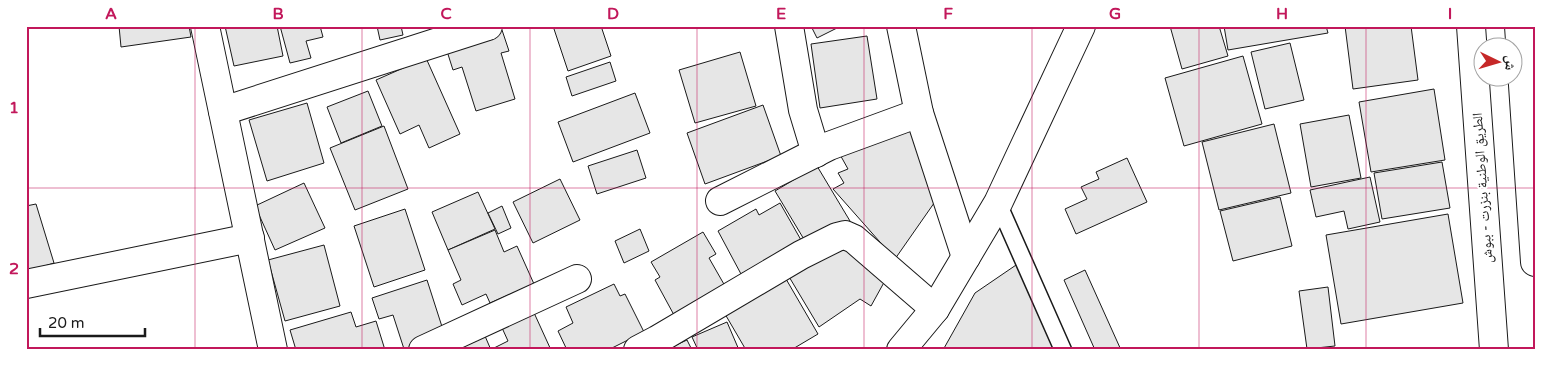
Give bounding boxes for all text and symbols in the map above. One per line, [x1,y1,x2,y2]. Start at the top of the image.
text: A [105,4,117,24]
text: B [272,4,284,24]
text: C [440,4,452,24]
text: D [607,4,619,24]
text: E [776,4,786,24]
text: F [943,4,953,24]
text: G [1109,4,1121,24]
text: H [1276,4,1288,24]
text: I [1448,4,1452,24]
north arrow [1474,38,1524,88]
text: ش [1501,55,1520,71]
text: 1 [9,98,19,118]
street label: الطريق الوطنية بنزرت - ببوش [1469,112,1497,264]
text: 2 [9,259,19,279]
scale bar [40,306,145,338]
text: 20 m [48,314,85,332]

